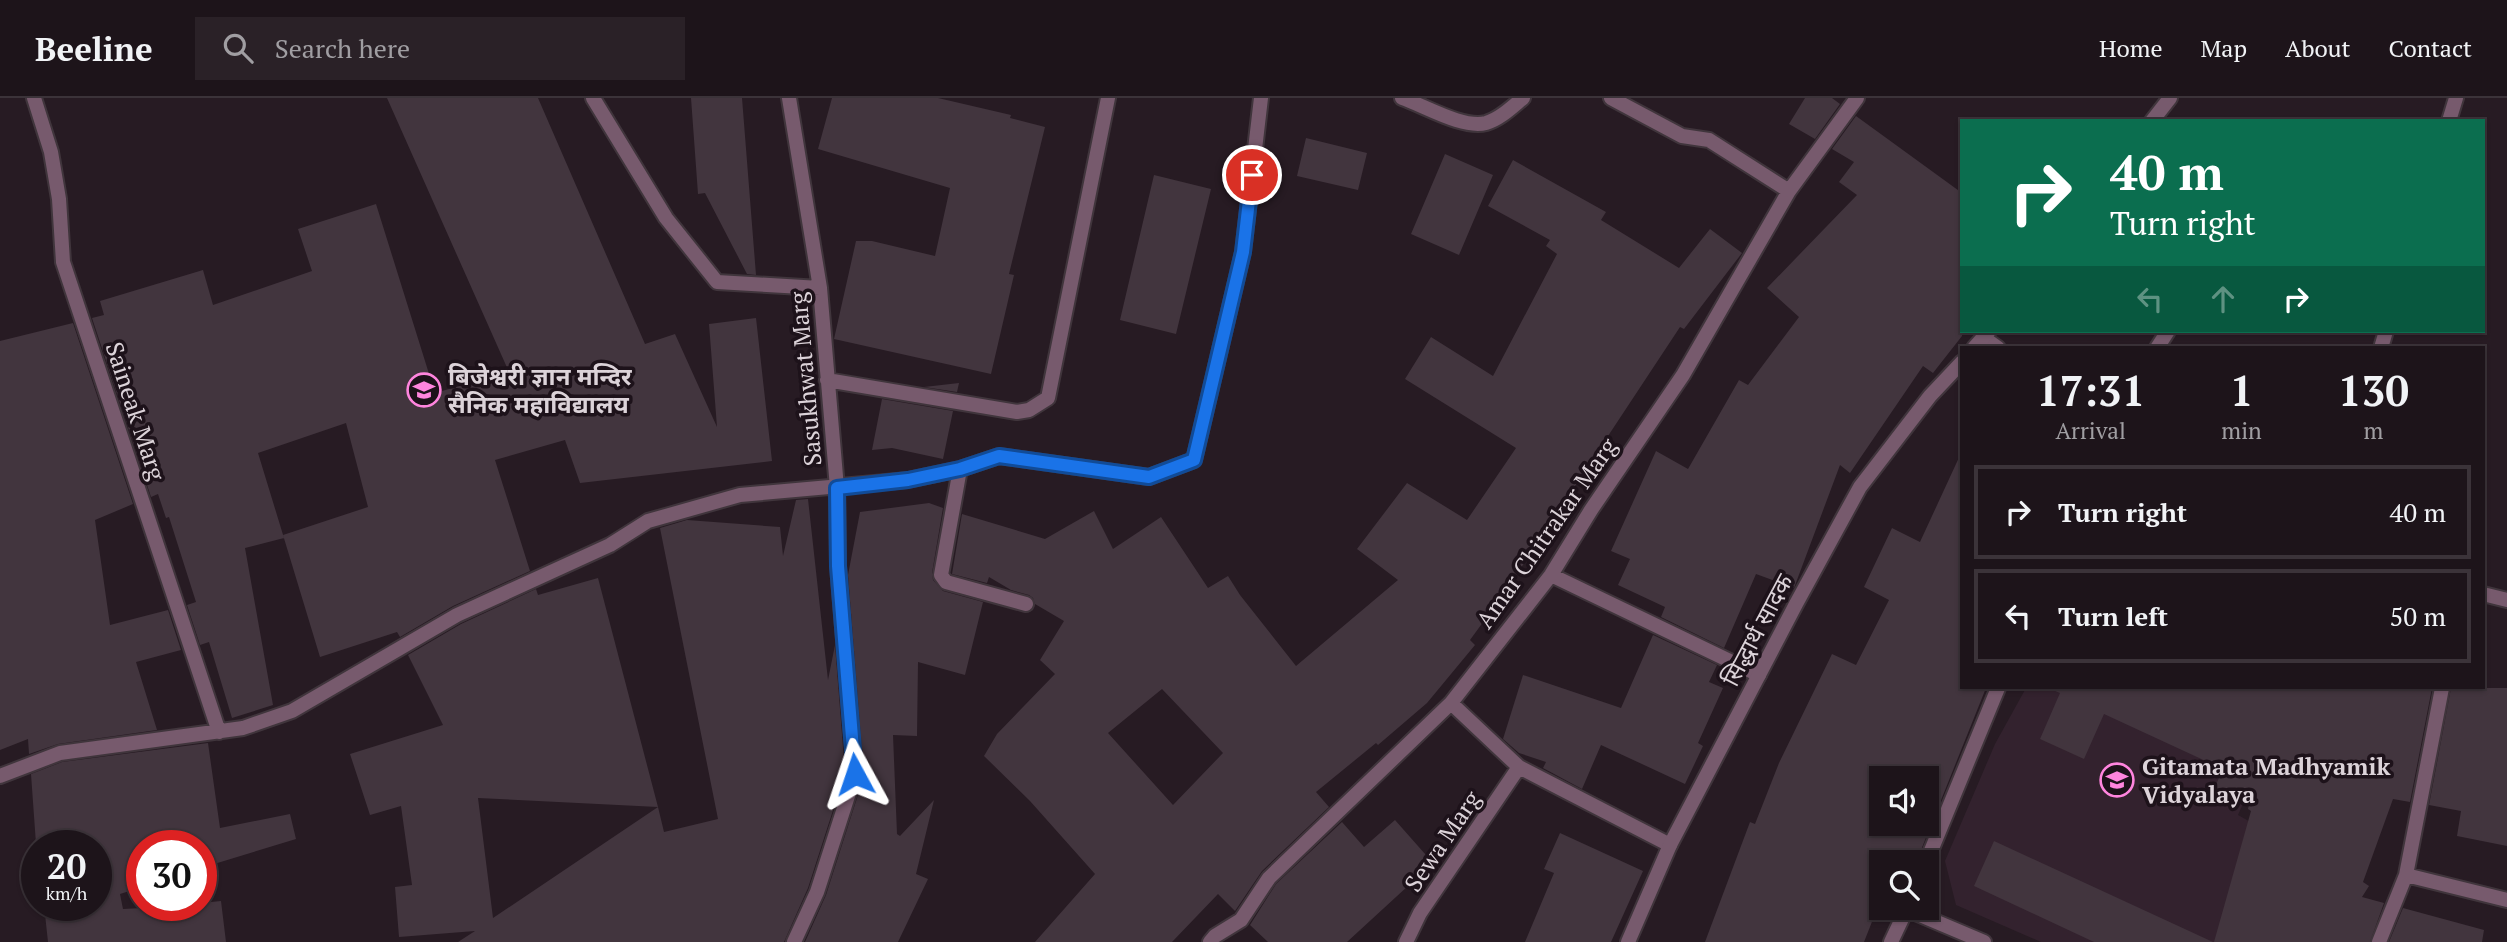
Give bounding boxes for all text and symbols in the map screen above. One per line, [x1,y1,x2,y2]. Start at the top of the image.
search box [195,17,685,80]
text: Beeline [35,27,153,70]
icon: search [219,29,257,67]
text: Search here [275,31,410,65]
text: Home [2099,32,2163,64]
text: Map [2201,32,2247,64]
text: About [2285,32,2351,64]
text: Contact [2389,32,2472,64]
text: 40 m [2110,139,2224,204]
pin [1222,145,1282,205]
icon: right [1995,147,2086,238]
icon: arrive [1233,156,1271,194]
text: Turn right [2110,202,2256,244]
icon: left [2131,280,2169,318]
icon: ahead [2204,280,2242,318]
icon: right [2277,280,2315,318]
street label: Sasukhwat Marg [781,290,829,467]
street label: Saineak Marg [99,338,174,485]
place label: बिजेश्वरी ज्ञान मन्दिर सैनिक महाविद्यालय [448,360,632,420]
text: 17:31 [2036,362,2145,418]
text: 1 [2230,362,2253,418]
text: 130 [2338,362,2409,418]
school or university icon: बिजेश्वरी ज्ञान मन्दिर सैनिक महाविद्यालय [405,371,443,409]
text: Arrival [2055,415,2126,446]
text: min [2221,415,2262,446]
text: m [2363,415,2383,446]
street label: Amar Chitrakar Marg [1468,431,1624,635]
icon: right [1999,493,2037,531]
text: Turn right [2058,495,2187,529]
text: 40 m [2390,495,2446,529]
street label: सिद्धार्थ सादक [1714,568,1800,692]
icon: left [1999,597,2037,635]
text: Turn left [2058,599,2168,633]
text: 50 m [2390,599,2446,633]
position arrow [818,737,892,811]
place label: Gitamata Madhyamik Vidyalaya [2142,750,2391,810]
school or university icon: Gitamata Madhyamik Vidyalaya [2098,761,2136,799]
map controls [1869,766,1939,920]
button: sound [1869,766,1939,836]
street label: Sewa Marg [1397,784,1488,898]
speed limit sign: 30 [126,830,217,921]
text: 20 [47,843,86,889]
button: search [1869,850,1939,920]
text: km/h [46,881,87,905]

